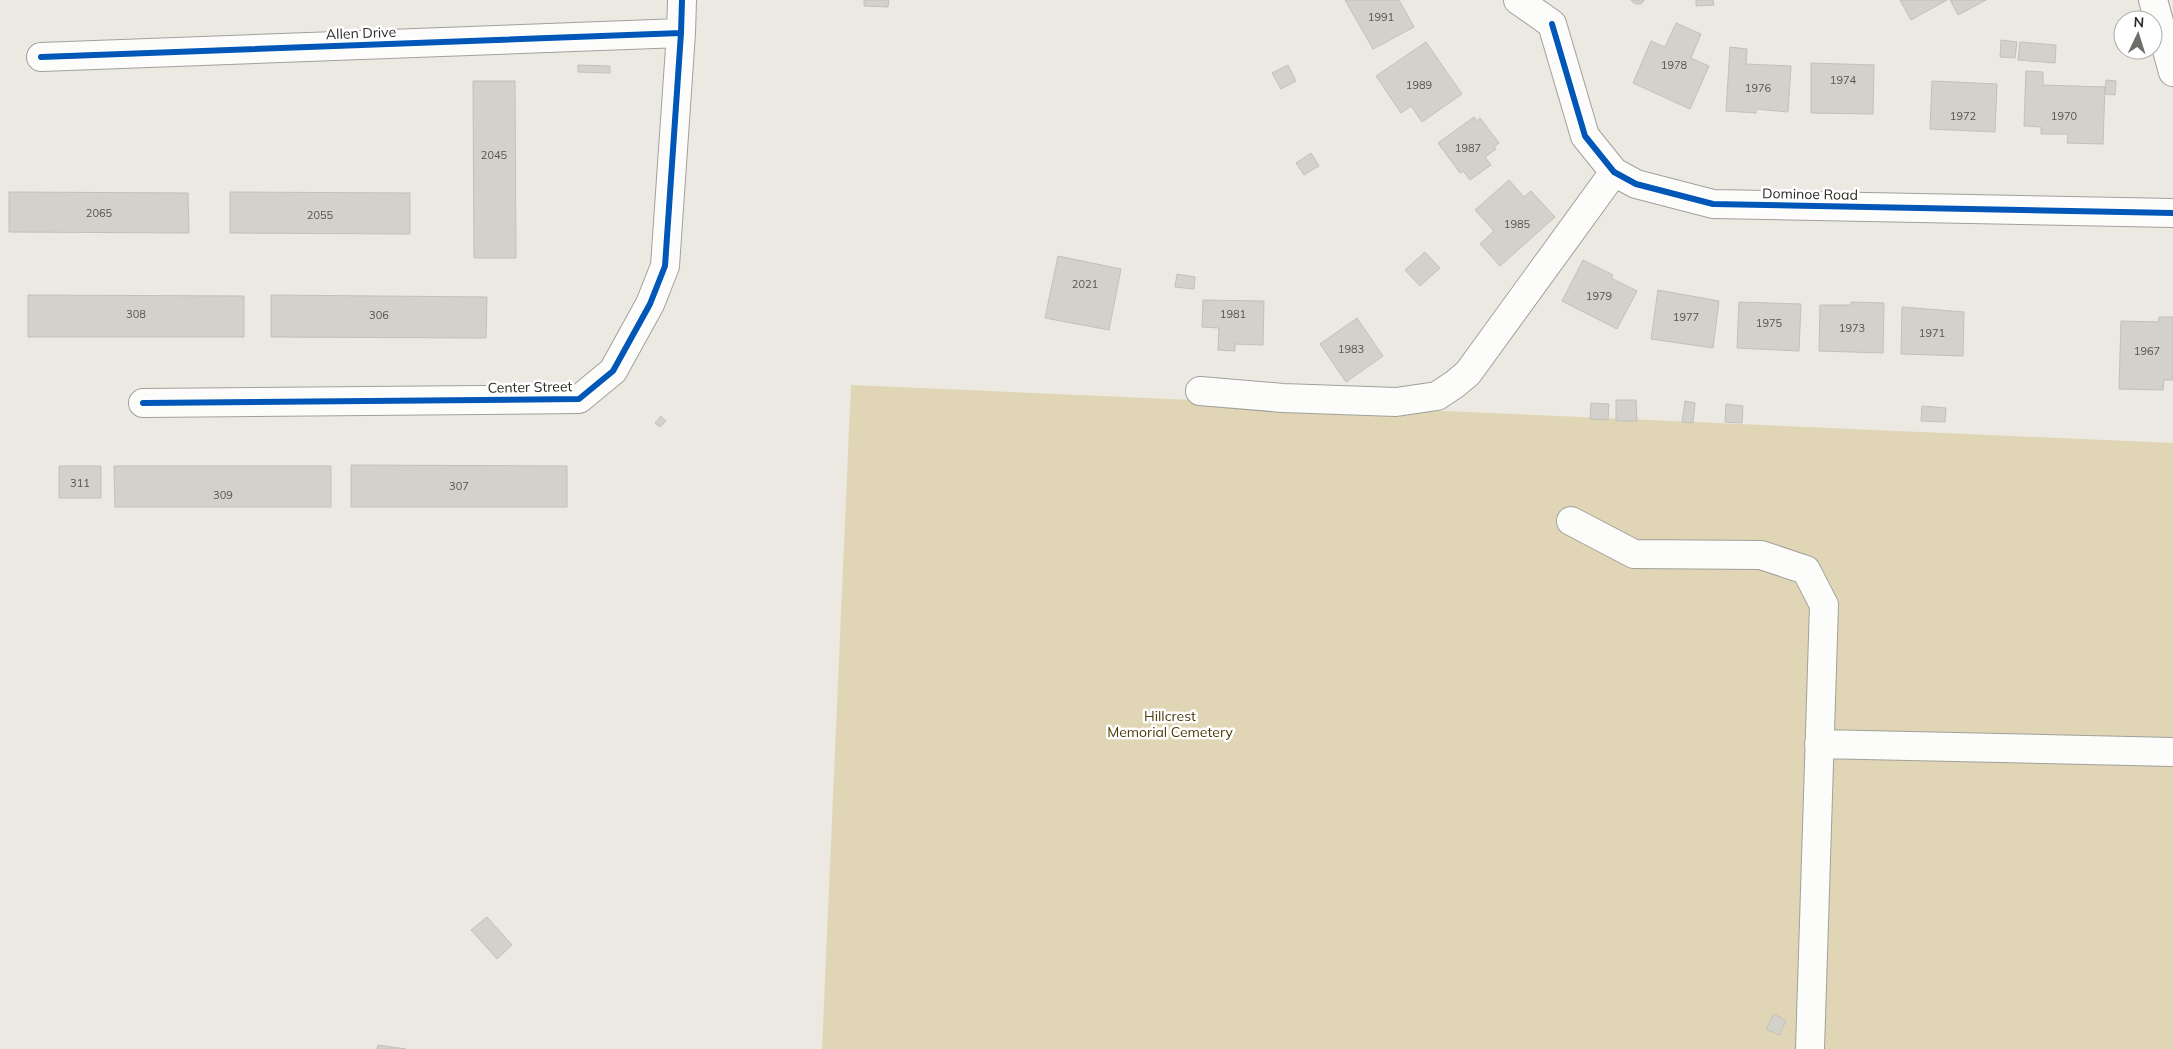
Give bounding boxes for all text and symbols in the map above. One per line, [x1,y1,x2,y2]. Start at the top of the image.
house number: 1991 [1368,10,1394,24]
north arrow [2113,10,2163,60]
text: N [2133,13,2145,31]
street label: Allen Drive [326,23,396,43]
house number: 1978 [1661,58,1688,72]
house number: 1974 [1830,73,1857,87]
house number: 1989 [1406,78,1432,92]
house number: 1976 [1745,81,1772,95]
house number: 1972 [1950,109,1977,123]
house number: 1970 [2051,109,2078,123]
house number: 1987 [1455,141,1481,155]
house number: 2045 [481,148,508,162]
street label: Dominoe Road [1762,184,1858,204]
house number: 2065 [86,206,113,220]
house number: 2055 [307,208,334,222]
house number: 1985 [1504,217,1531,231]
house number: 2021 [1072,277,1098,291]
house number: 1979 [1586,289,1612,303]
house number: 308 [126,307,146,321]
house number: 1981 [1220,307,1246,321]
house number: 306 [369,308,389,322]
house number: 1977 [1673,310,1699,324]
house number: 1975 [1756,316,1783,330]
house number: 1973 [1839,321,1865,335]
house number: 1971 [1919,326,1945,340]
house number: 1983 [1338,342,1364,356]
house number: 1967 [2134,344,2160,358]
street label: Center Street [487,377,573,397]
house number: 311 [70,476,90,490]
house number: 307 [449,479,469,493]
house number: 309 [213,488,233,502]
park label: Hillcrest Memorial Cemetery [1107,707,1233,741]

